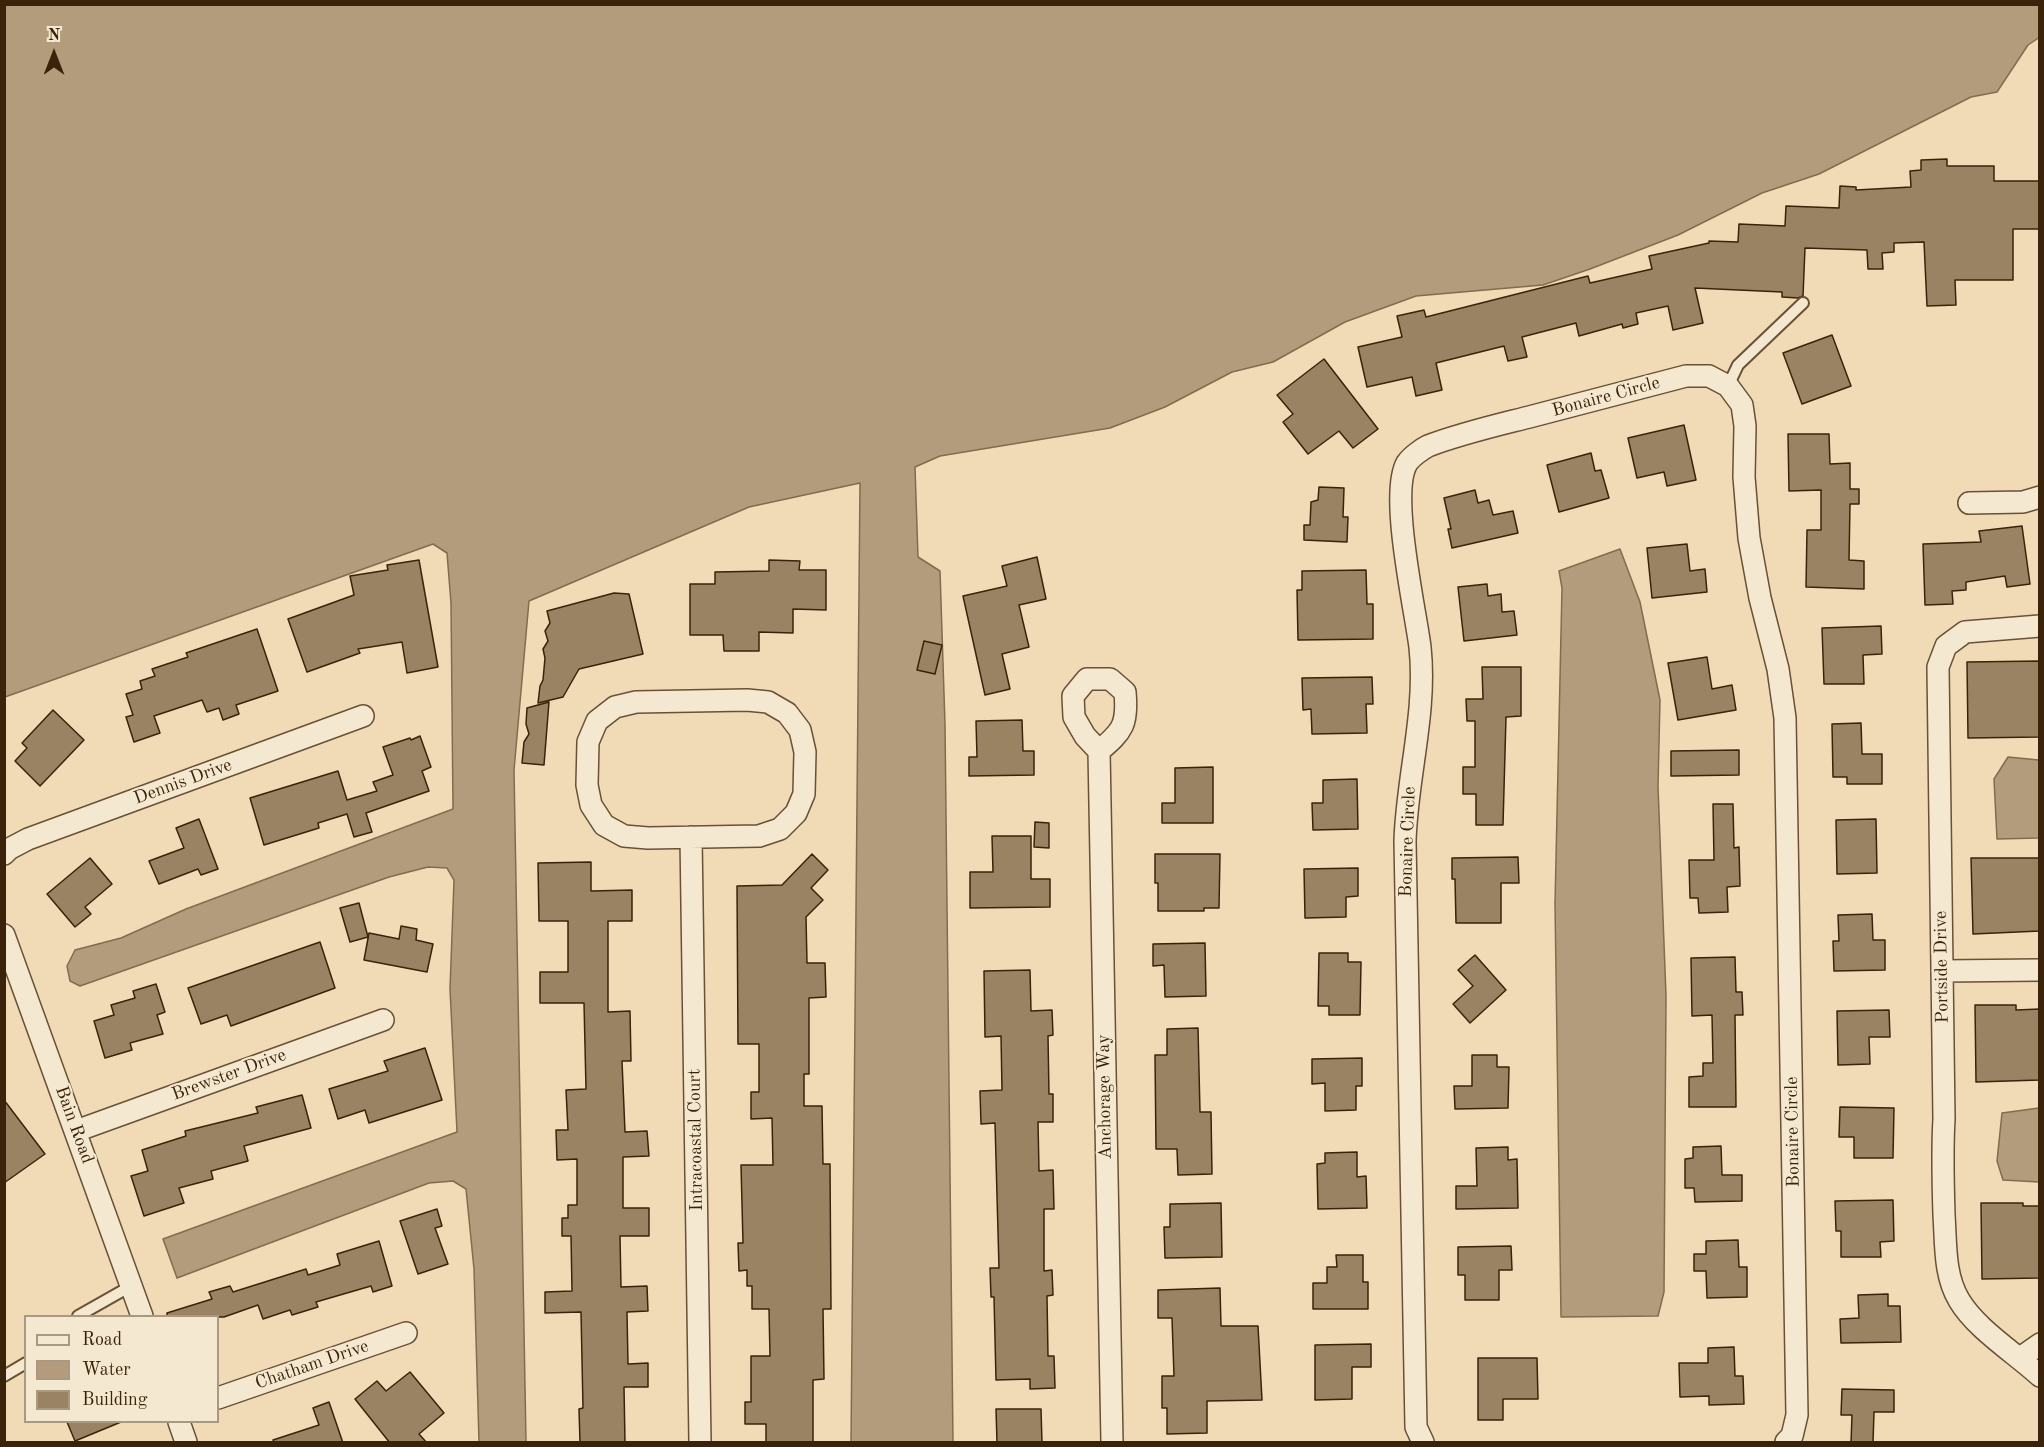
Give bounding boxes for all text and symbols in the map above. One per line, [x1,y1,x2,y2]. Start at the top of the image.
north arrow [24,24,84,84]
text: N [48,28,60,44]
street label: Bonaire Circle [1550,372,1662,422]
street label: Dennis Drive [131,754,235,810]
street label: Bonaire Circle [1395,786,1421,898]
street label: Portside Drive [1930,911,1954,1023]
street label: Anchorage Way [1093,1034,1117,1160]
street label: Brewster Drive [169,1044,289,1106]
street label: Intracoastal Court [684,1069,708,1211]
street label: Bonaire Circle [1781,1076,1805,1188]
street label: Bain Road [50,1083,98,1167]
legend [24,1315,219,1423]
text: Road [82,1331,122,1349]
street label: Chatham Drive [253,1336,371,1394]
text: Water [82,1361,131,1379]
text: Building [82,1391,147,1409]

